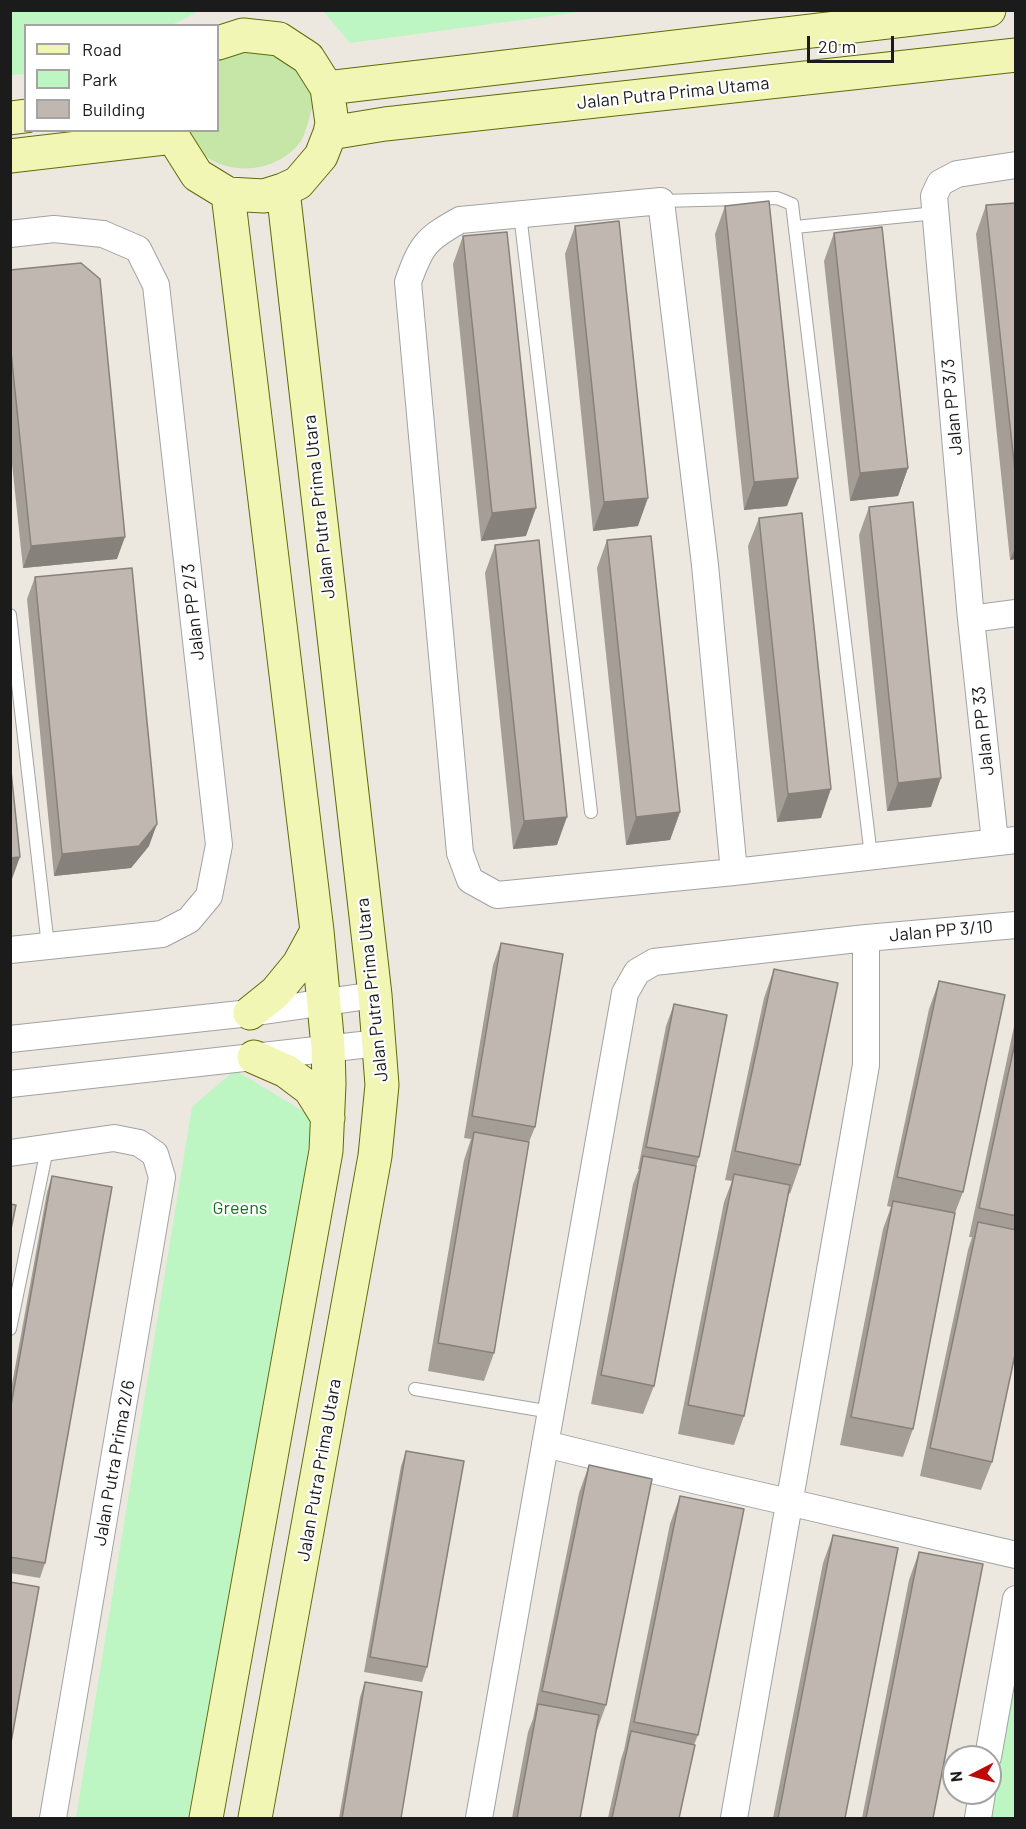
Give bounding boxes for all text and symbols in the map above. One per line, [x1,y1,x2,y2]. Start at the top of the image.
legend [24,24,219,132]
scale bar [810,24,897,62]
text: 20 m [818,35,856,57]
text: Road [82,38,122,60]
text: Park [82,68,117,90]
street label: Jalan Putra Prima Utama [576,72,770,114]
text: Building [82,98,145,120]
street label: Jalan PP 3/3 [937,358,967,456]
street label: Jalan Putra Prima Utara [299,414,339,600]
street label: Jalan PP 2/3 [177,563,209,661]
street label: Jalan PP 33 [968,685,998,777]
street label: Jalan Putra Prima Utara [352,897,392,1083]
street label: Jalan PP 3/10 [888,916,994,946]
park label: Greens [212,1197,268,1219]
street label: Jalan Putra Prima Utara [292,1377,346,1563]
street label: Jalan Putra Prima 2/6 [89,1378,139,1548]
north arrow [942,1745,1002,1805]
text: N [946,1770,966,1783]

